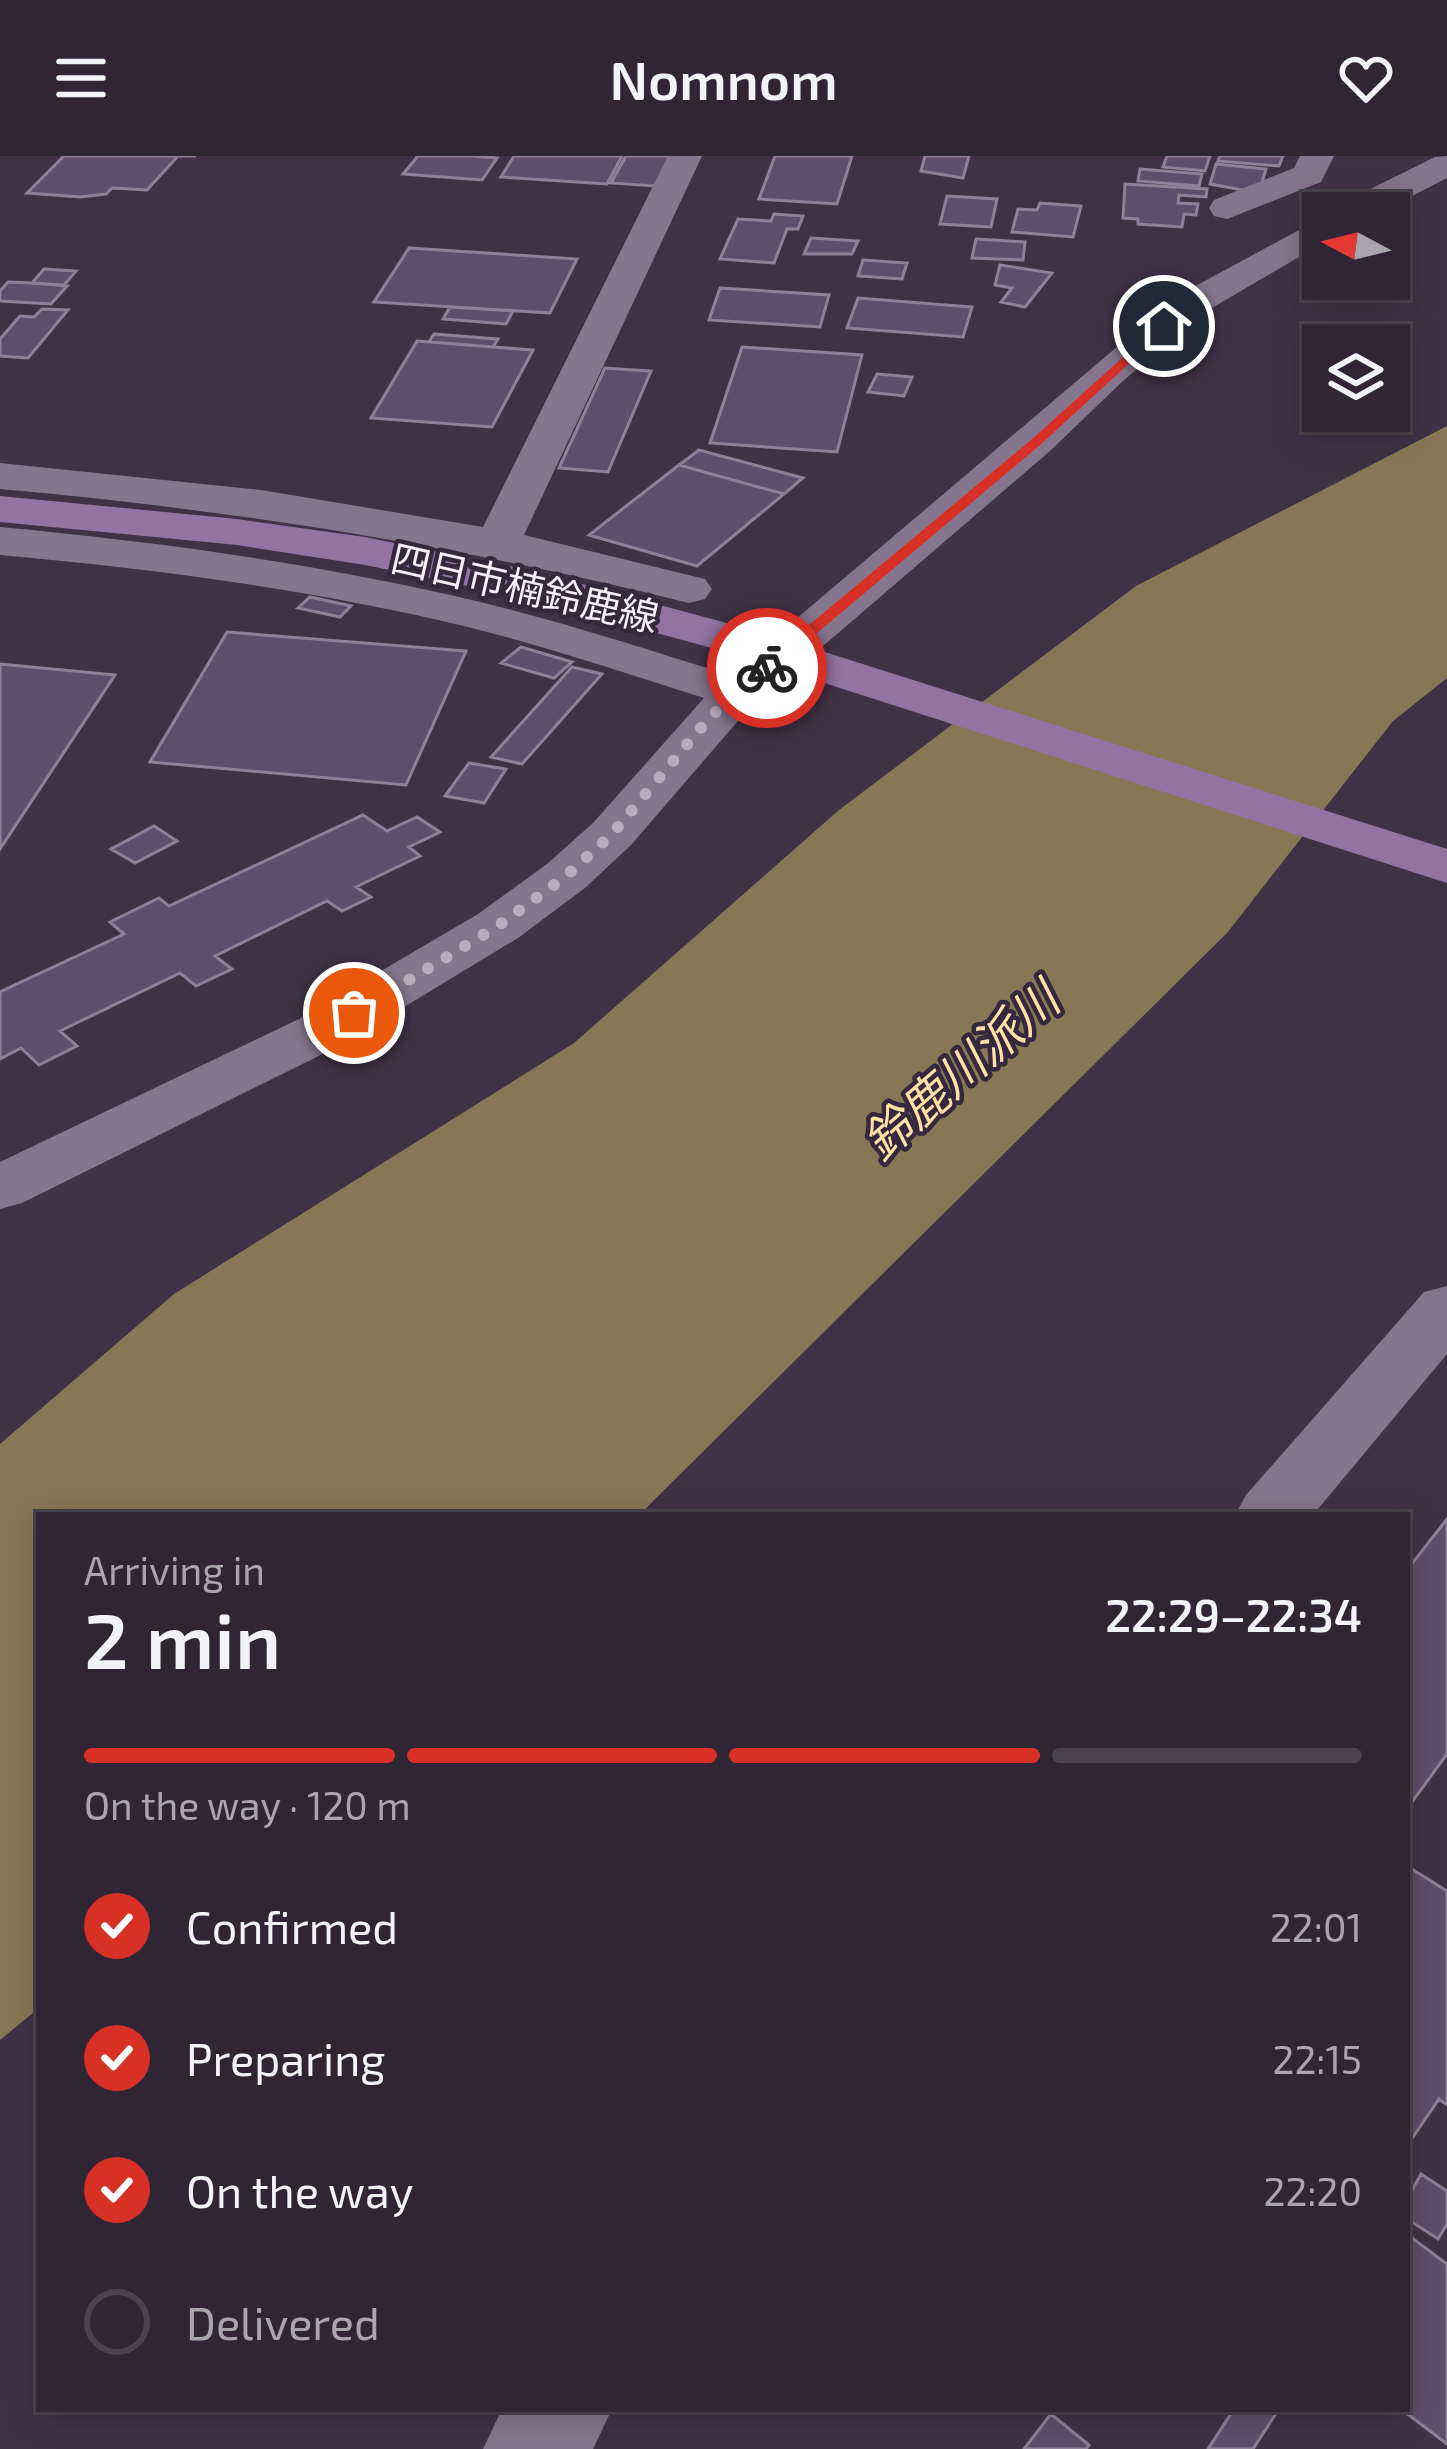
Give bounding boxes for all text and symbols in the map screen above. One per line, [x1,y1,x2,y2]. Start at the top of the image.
icon: menu [48,45,114,111]
icon: heart [1333,45,1399,111]
text: Nomnom [609,46,838,111]
north arrow [1302,192,1410,300]
map controls [1302,192,1410,432]
pin [1113,275,1215,377]
icon: home [1131,293,1197,359]
button: layers [1302,324,1410,432]
street label: 四日市楠鈴鹿線 [387,533,664,640]
courier [707,608,827,728]
icon: bike [734,635,800,701]
pin [303,962,405,1064]
water label: 鈴鹿川派川 [850,966,1073,1170]
icon: bag [321,980,387,1046]
text: Arriving in [84,1546,265,1593]
text: 22:29–22:34 [1105,1587,1362,1641]
text: 2 min [84,1591,281,1685]
text: On the way · 120 m [84,1781,411,1828]
icon: check [84,1893,150,1959]
text: Confirmed [186,1899,398,1953]
text: 22:01 [1270,1903,1362,1950]
icon: check [84,2025,150,2091]
text: Preparing [186,2031,385,2085]
text: 22:15 [1273,2035,1362,2082]
icon: check [84,2157,150,2223]
text: On the way [186,2163,413,2217]
text: 22:20 [1264,2167,1362,2214]
text: Delivered [186,2295,380,2349]

